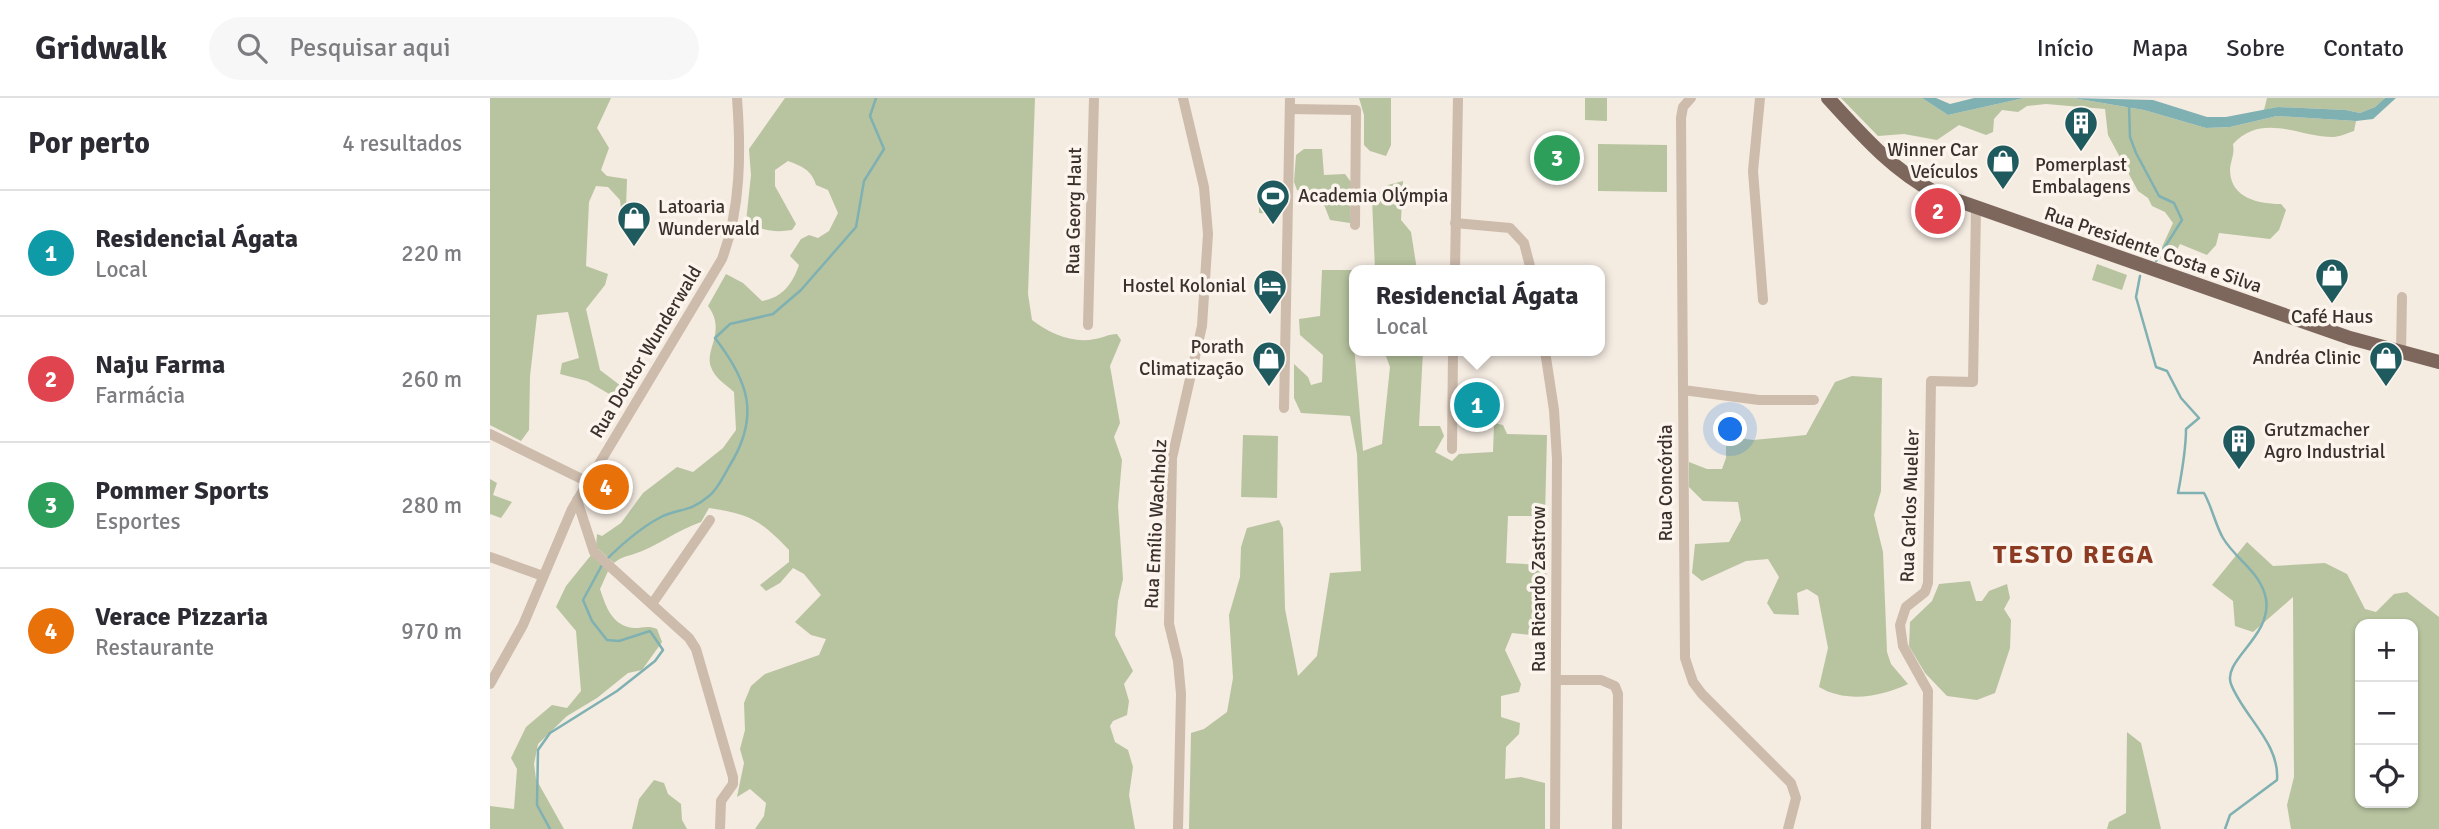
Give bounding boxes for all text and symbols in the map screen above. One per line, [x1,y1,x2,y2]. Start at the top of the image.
search box [209,17,699,80]
text: Gridwalk [35,28,167,69]
icon: search [233,29,271,67]
text: Pesquisar aqui [289,32,450,64]
text: Início [2037,33,2094,63]
text: Mapa [2132,33,2188,63]
text: Sobre [2226,33,2285,63]
text: Contato [2323,33,2404,63]
building icon: Pomerplast Embalagens [2062,104,2100,153]
text: Por perto [28,125,150,162]
text: 4 resultados [342,129,462,158]
pin: 3 [1534,132,1580,184]
place label: Winner Car Veículos [1887,138,1978,184]
shop icon: Winner Car Veículos [1984,142,2022,191]
street label: Rua Georg Haut [1061,147,1087,275]
place label: Pomerplast Embalagens [2032,153,2130,199]
sports icon: Academia Olýmpia [1254,177,1292,226]
place label: Academia Olýmpia [1298,184,1448,208]
pin: 2 [1915,185,1961,237]
place label: Latoaria Wunderwald [658,195,760,241]
shop icon: Latoaria Wunderwald [615,199,653,248]
street label: Rua Presidente Costa e Silva [2041,201,2265,299]
text: Residencial Ágata [95,223,298,255]
text: 1 [45,239,57,268]
text: 220 m [401,239,462,268]
text: Local [95,255,148,284]
shop icon: Café Haus [2313,256,2351,305]
street label: Rua Doutor Wunderwald [585,261,707,443]
popup [1349,265,1605,356]
hotel icon: Hostel Kolonial [1251,267,1289,316]
place label: Hostel Kolonial [1122,274,1246,298]
text: Residencial Ágata [1375,280,1579,312]
place label: Café Haus [2291,305,2373,329]
text: Local [1375,312,1428,341]
place label: Porath Climatização [1139,335,1244,381]
shop icon: Porath Climatização [1250,339,1288,388]
shop icon: Andréa Clinic [2367,339,2405,388]
place label: Andréa Clinic [2252,346,2361,370]
text: Naju Farma [95,349,225,381]
text: 2 [45,365,57,394]
text: 260 m [401,365,462,394]
pin: 1 [1454,379,1500,431]
text: Farmácia [95,381,185,410]
your location [1713,412,1747,446]
place label: Grutzmacher Agro Industrial [2264,418,2385,464]
building icon: Grutzmacher Agro Industrial [2220,422,2258,471]
street label: Rua Concórdia [1654,424,1678,542]
street label: Rua Carlos Mueller [1895,429,1925,583]
street label: Rua Emílio Wachholz [1140,439,1172,609]
pin: 4 [583,461,629,513]
text: Pommer Sports [95,475,269,507]
text: 3 [45,491,57,520]
text: 280 m [401,491,462,520]
street label: Rua Ricardo Zastrow [1527,506,1551,672]
text: Esportes [95,507,181,536]
district label: TESTO REGA [1993,539,2155,571]
text: Verace Pizzaria [95,601,268,633]
text: 4 [45,617,57,646]
text: 970 m [401,617,462,646]
map controls [2355,619,2418,808]
button: + [2355,619,2418,682]
text: Restaurante [95,633,214,662]
button: − [2355,682,2418,745]
button: locate [2355,745,2418,808]

